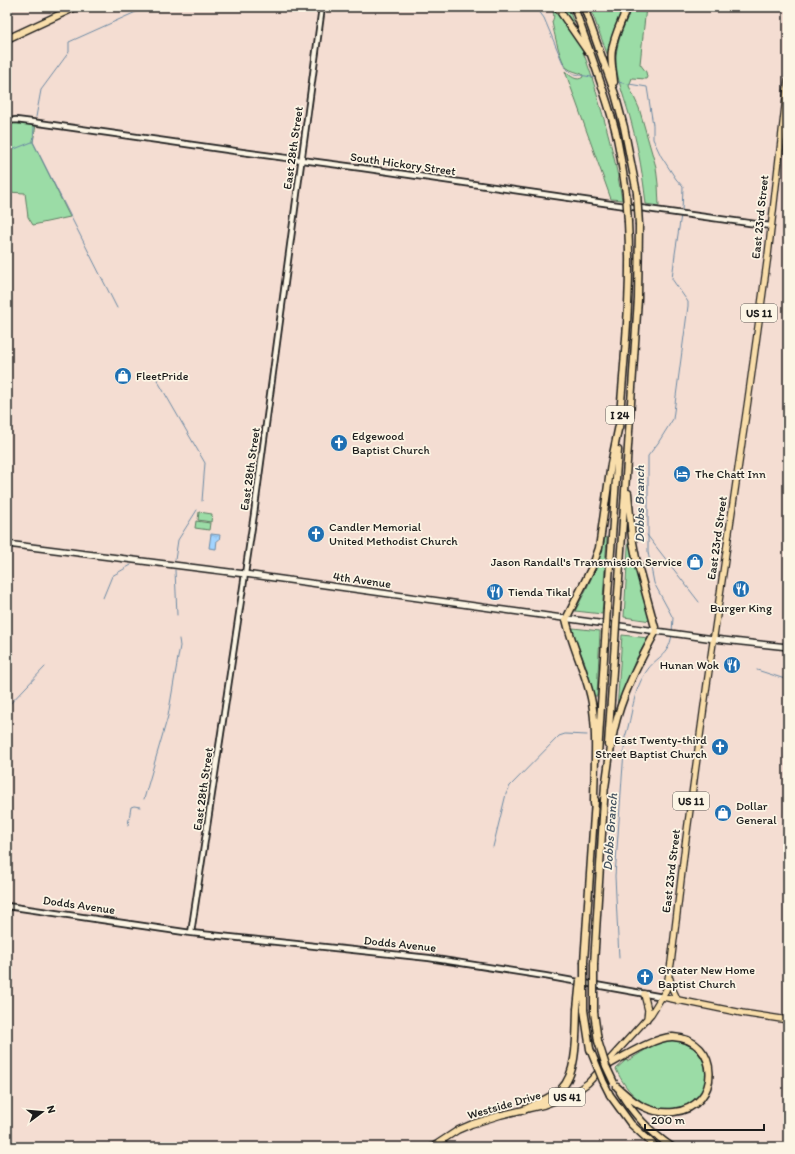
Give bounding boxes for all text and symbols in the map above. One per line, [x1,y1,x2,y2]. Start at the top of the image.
street label: East 28th Street [280,105,306,191]
street label: South Hickory Street [349,150,457,178]
street label: East 23rd Street [749,174,771,260]
road number: US 11 [741,304,777,322]
shop icon: FleetPride [113,366,133,386]
place label: FleetPride [136,369,189,383]
road number: I 24 [606,406,634,424]
street label: East 28th Street [237,426,263,512]
place label: Edgewood Baptist Church [352,429,430,457]
church icon: Edgewood Baptist Church [329,433,349,453]
water label: Dobbs Branch [632,464,647,543]
hotel icon: The Chatt Inn [672,464,692,484]
place label: The Chatt Inn [695,467,766,481]
street label: East 23rd Street [704,495,730,581]
place label: Candler Memorial United Methodist Church [329,520,458,548]
church icon: Candler Memorial United Methodist Church [306,524,326,544]
shop icon: Jason Randall's Transmission Service [685,552,705,572]
place label: Jason Randall's Transmission Service [491,555,682,569]
street label: 4th Avenue [332,569,392,591]
restaurant icon: Burger King [731,579,751,599]
restaurant icon: Tienda Tikal [485,582,505,602]
place label: Tienda Tikal [508,585,572,599]
place label: Burger King [710,601,773,615]
restaurant icon: Hunan Wok [722,655,742,675]
place label: Hunan Wok [660,658,720,672]
place label: East Twenty-third Street Baptist Church [595,733,707,761]
church icon: East Twenty-third Street Baptist Church [710,737,730,757]
street label: East 28th Street [190,746,216,832]
water label: Dobbs Branch [600,792,620,871]
road number: US 11 [673,792,709,810]
place label: Dollar General [736,799,777,827]
shop icon: Dollar General [713,803,733,823]
street label: East 23rd Street [659,828,683,914]
street label: Dodds Avenue [42,893,116,917]
street label: Dodds Avenue [363,933,437,955]
place label: Greater New Home Baptist Church [658,963,755,991]
church icon: Greater New Home Baptist Church [635,967,655,987]
street label: Westside Drive [466,1088,543,1122]
road number: US 41 [549,1088,585,1106]
north arrow [22,1092,62,1132]
text: N [44,1104,58,1115]
scale bar [645,1106,764,1132]
text: 200 m [651,1113,685,1127]

